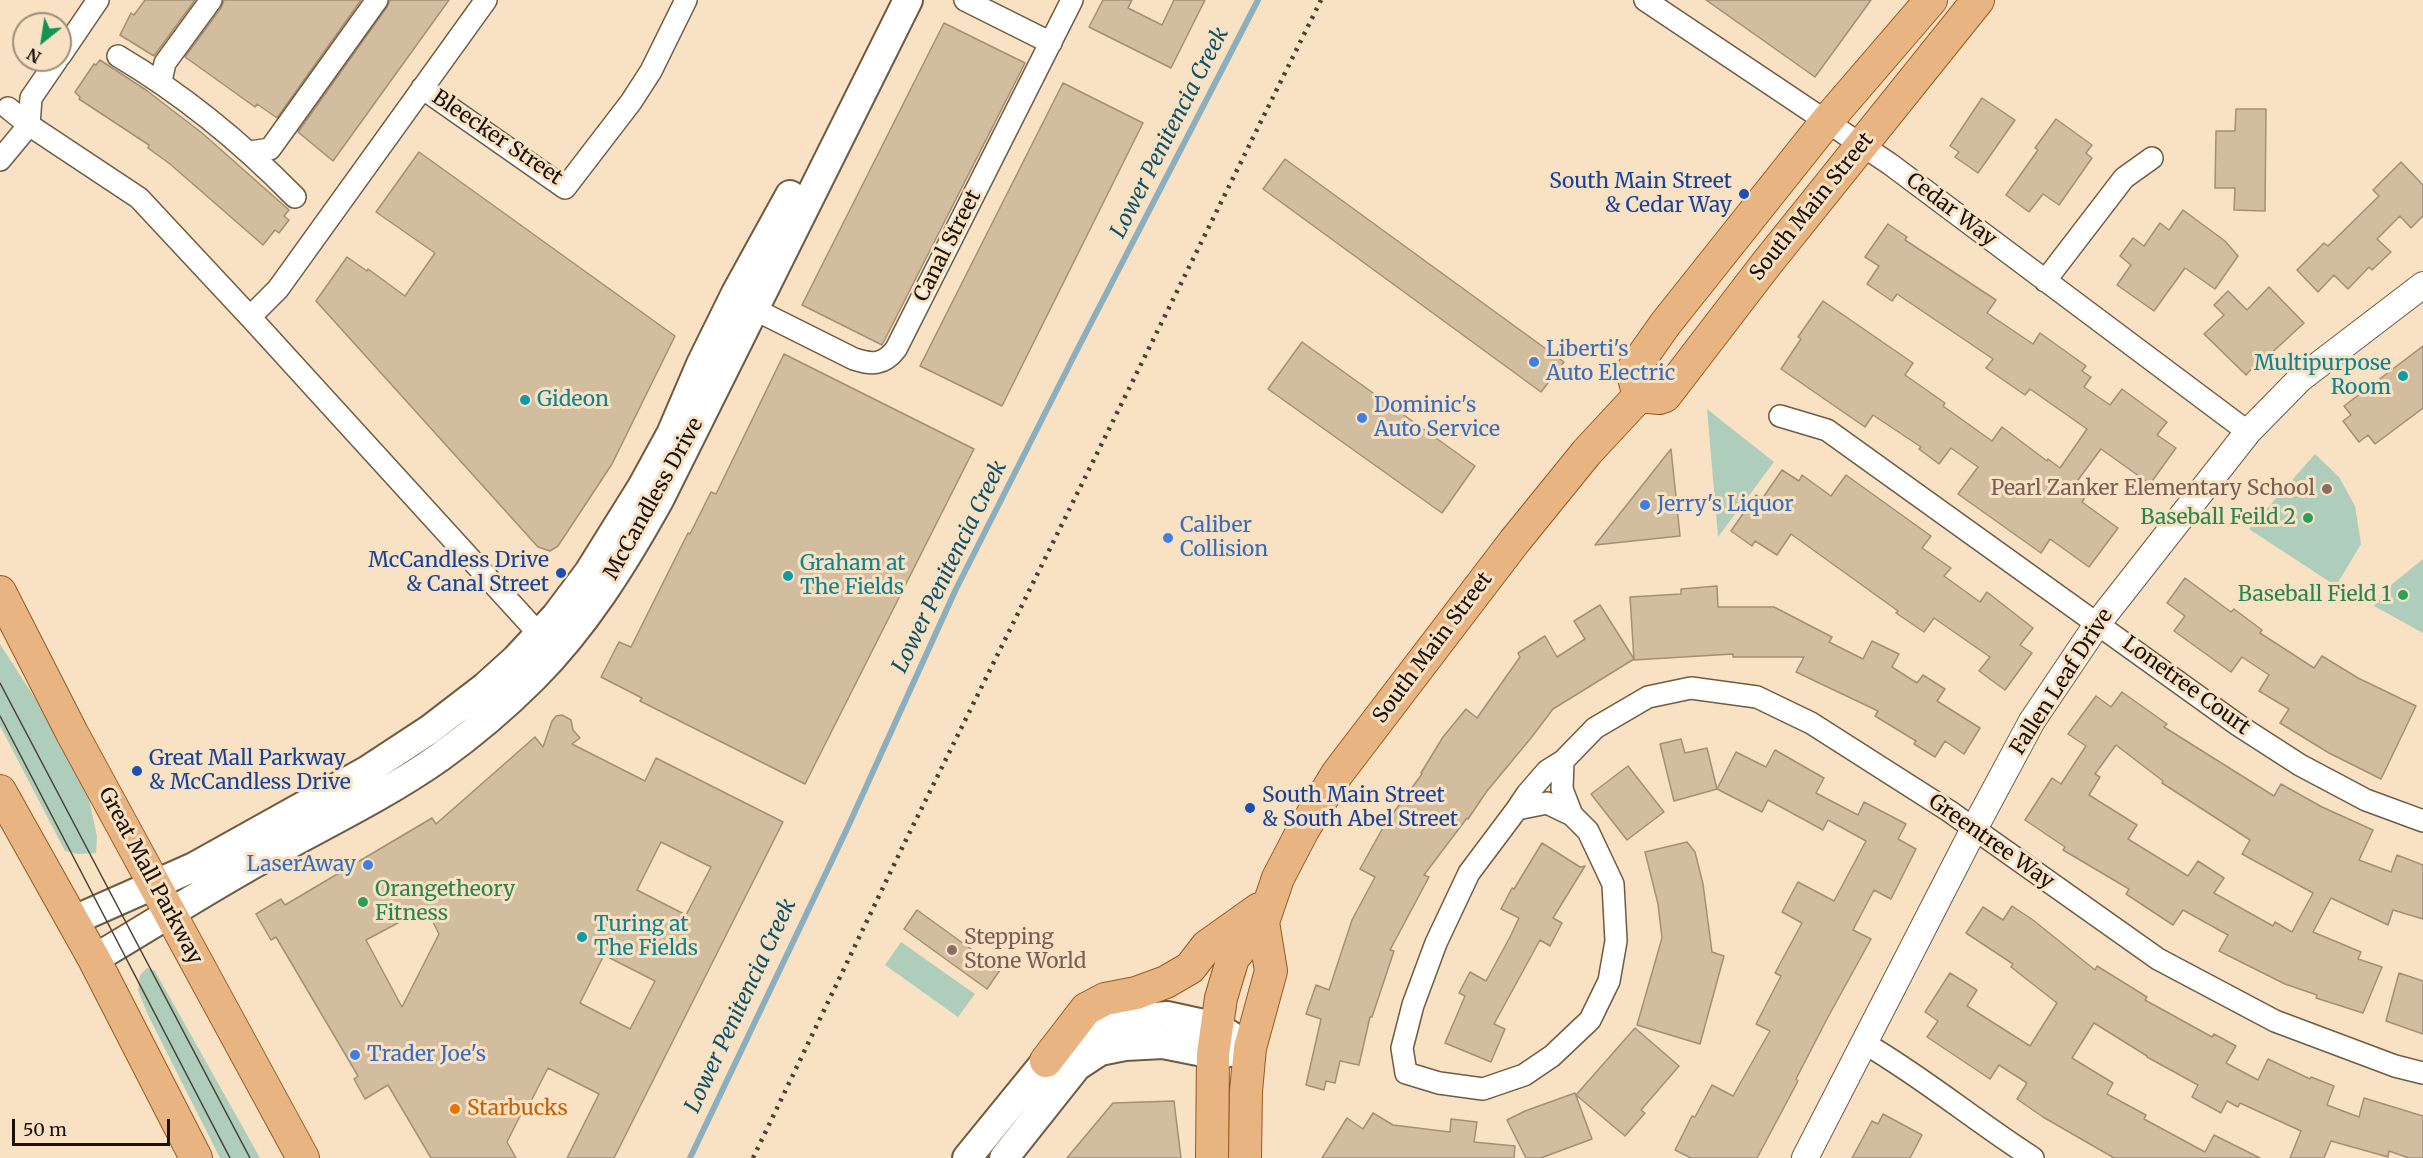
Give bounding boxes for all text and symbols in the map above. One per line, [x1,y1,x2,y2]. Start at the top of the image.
north arrow [12,12,72,72]
water label: Lower Penitencia Creek [1105,23,1235,243]
text: N [24,44,44,68]
street label: Bleecker Street [427,85,567,191]
street label: South Main Street [1745,128,1879,286]
street label: Cedar Way [1901,168,2001,252]
place label: South Main Street & Cedar Way [1549,169,1732,219]
street label: Canal Street [909,186,987,306]
marker: South Main Street & Cedar Way [1737,187,1751,201]
place label: Liberti's Auto Electric [1546,337,1675,387]
place label: Multipurpose Room [2254,351,2391,401]
marker: Liberti's Auto Electric [1527,355,1541,369]
marker: Multipurpose Room [2396,369,2410,383]
place label: Gideon [537,387,609,413]
marker: Gideon [518,393,532,407]
place label: Dominic's Auto Service [1374,393,1500,443]
marker: Dominic's Auto Service [1355,411,1369,425]
street label: McCandless Drive [599,414,709,584]
water label: Lower Penitencia Creek [887,457,1013,677]
place label: Pearl Zanker Elementary School [1991,476,2315,502]
marker: Pearl Zanker Elementary School [2320,482,2334,496]
place label: Jerry's Liquor [1657,492,1794,518]
marker: Jerry's Liquor [1638,498,1652,512]
place label: Baseball Feild 2 [2140,505,2296,531]
marker: Baseball Feild 2 [2301,511,2315,525]
place label: Caliber Collision [1180,513,1268,563]
marker: Caliber Collision [1161,531,1175,545]
place label: McCandless Drive & Canal Street [368,548,549,598]
place label: Graham at The Fields [800,551,906,601]
marker: McCandless Drive & Canal Street [554,566,568,580]
street label: South Main Street [1368,567,1498,729]
marker: Graham at The Fields [781,569,795,583]
place label: Baseball Field 1 [2238,582,2391,608]
marker: Baseball Field 1 [2396,588,2410,602]
street label: Fallen Leaf Drive [2005,604,2119,760]
street label: Lonetree Court [2117,631,2255,741]
place label: Great Mall Parkway & McCandless Drive [149,746,351,796]
marker: Great Mall Parkway & McCandless Drive [130,764,144,778]
street label: Great Mall Parkway [93,783,207,969]
place label: South Main Street & South Abel Street [1262,783,1458,833]
street label: Greentree Way [1923,789,2059,895]
marker: South Main Street & South Abel Street [1243,801,1257,815]
place label: LaserAway [247,852,356,878]
marker: LaserAway [361,858,375,872]
place label: Orangetheory Fitness [375,877,515,927]
marker: Orangetheory Fitness [356,895,370,909]
water label: Lower Penitencia Creek [680,895,802,1117]
place label: Turing at The Fields [594,912,698,962]
place label: Stepping Stone World [964,925,1086,975]
marker: Turing at The Fields [575,930,589,944]
marker: Stepping Stone World [945,943,959,957]
place label: Trader Joe's [367,1042,486,1068]
marker: Trader Joe's [348,1048,362,1062]
place label: Starbucks [467,1096,568,1122]
marker: Starbucks [448,1102,462,1116]
scale bar [15,1107,172,1145]
text: 50 m [23,1118,67,1141]

